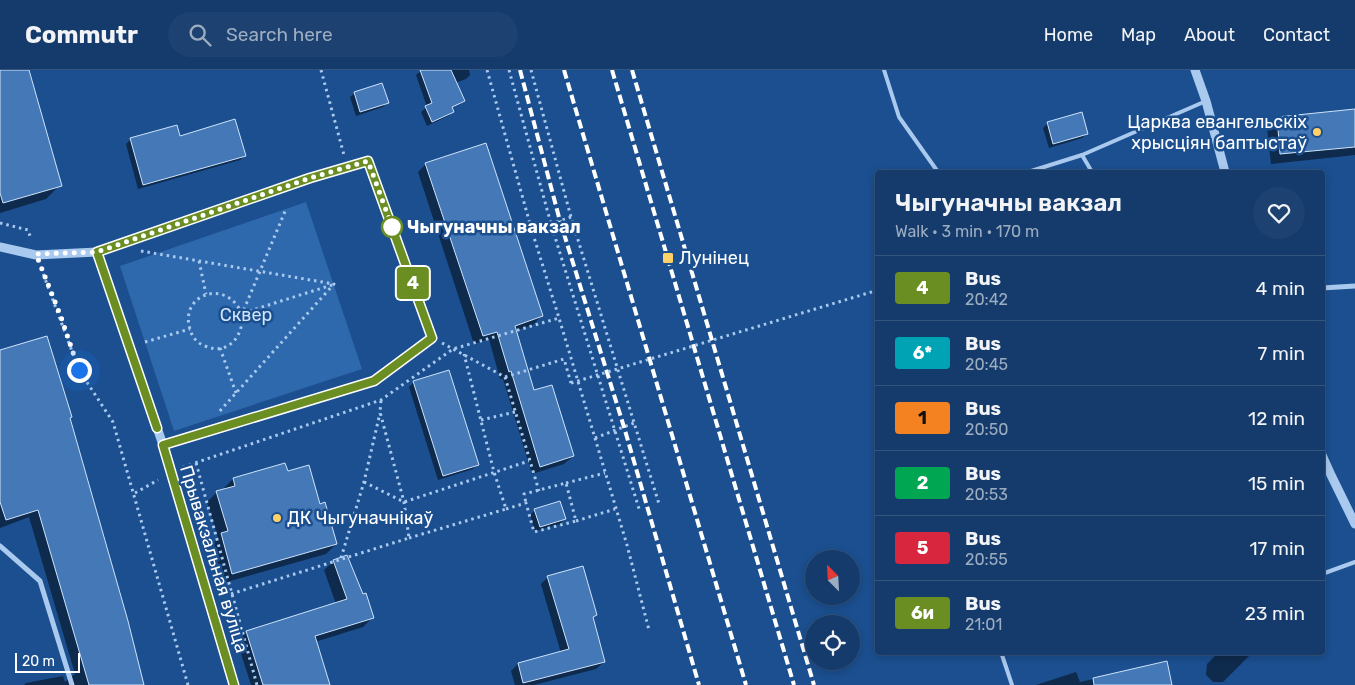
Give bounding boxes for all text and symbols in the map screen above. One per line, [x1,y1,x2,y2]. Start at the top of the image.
search box [168,12,518,57]
text: Commutr [25,21,138,49]
icon: search [186,21,214,49]
text: Search here [226,23,333,46]
text: Home [1044,24,1093,46]
text: Map [1121,24,1156,46]
text: About [1184,24,1235,46]
text: Contact [1263,24,1330,46]
place label: Царква евангельскіх хрысціян баптыстаў [1127,111,1307,154]
marker: Царква евангельскіх хрысціян баптыстаў [1311,126,1323,138]
button: heart [1253,187,1305,239]
text: Чыгуначны вакзал [895,189,1122,217]
marker: Чыгуначны вакзал [381,216,403,238]
place label: Чыгуначны вакзал [407,216,581,238]
text: Walk · 3 min · 170 m [895,222,1039,241]
place label: Лунінец [679,247,749,269]
marker: Лунінец [661,251,675,265]
line badge: 4 [397,267,429,299]
text: Bus [965,267,1001,290]
text: 4 [407,272,419,294]
text: 4 [916,277,929,299]
text: 4 min [1256,277,1305,300]
text: 20:42 [965,290,1008,309]
park label: Сквер [220,304,272,326]
text: Bus [965,332,1001,355]
text: 6* [913,342,932,364]
text: 7 min [1258,342,1305,365]
text: 20:45 [965,355,1008,374]
your location [67,358,92,383]
text: Bus [965,397,1001,420]
text: 1 [918,407,927,429]
text: 12 min [1248,407,1305,430]
text: 20:50 [965,420,1008,439]
text: Bus [965,462,1001,485]
street label: Прывакзальная вуліца [175,463,253,655]
text: 2 [917,472,928,494]
text: 15 min [1248,472,1305,495]
text: 20:53 [965,485,1008,504]
place label: ДК Чыгуначнікаў [287,507,433,529]
marker: ДК Чыгуначнікаў [271,512,283,524]
text: Bus [965,527,1001,550]
text: 5 [917,537,928,559]
text: 17 min [1249,537,1305,560]
north arrow [805,550,860,605]
map controls [805,550,860,670]
text: 20:55 [965,550,1008,569]
text: Bus [965,592,1001,615]
text: 6и [911,602,934,624]
text: 23 min [1245,602,1305,625]
button: locate [805,615,860,670]
text: 21:01 [965,615,1002,634]
scale bar [15,650,80,673]
text: 20 m [22,653,55,670]

